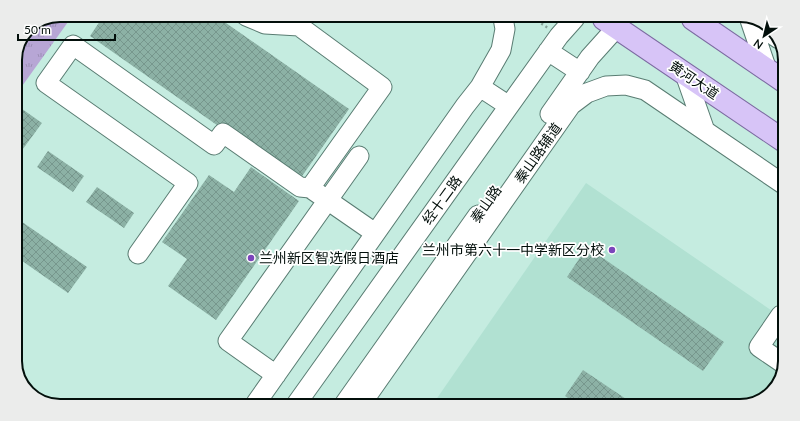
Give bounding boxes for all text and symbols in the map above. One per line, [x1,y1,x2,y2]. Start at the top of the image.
scale bar [18,16,115,42]
north arrow [744,16,784,56]
text: 50 m [24,22,51,37]
text: N [751,37,765,52]
street label: 黄河大道 [666,57,722,102]
street label: 秦山路辅道 [511,119,565,186]
street label: 经十二路 [418,172,465,227]
street label: 秦山路 [467,182,505,226]
place label: 兰州市第六十一中学新区分校 [422,241,604,258]
marker: 兰州市第六十一中学新区分校 [607,245,617,255]
place label: 兰州新区智选假日酒店 [259,249,399,266]
marker: 兰州新区智选假日酒店 [246,253,256,263]

